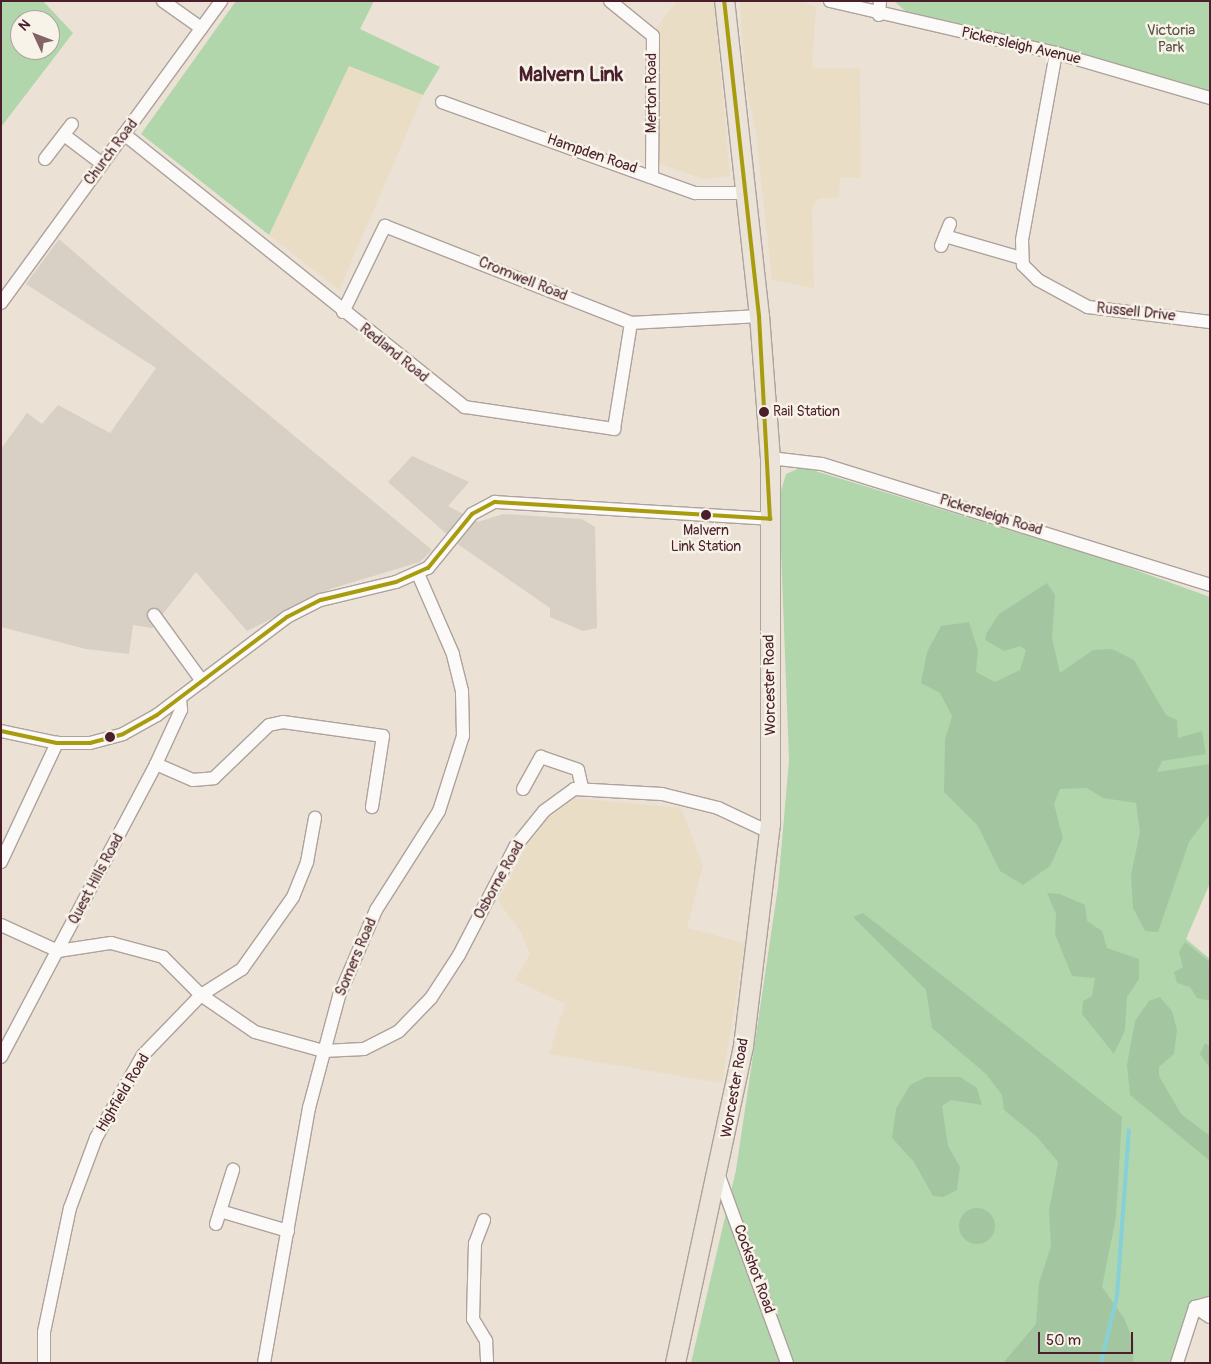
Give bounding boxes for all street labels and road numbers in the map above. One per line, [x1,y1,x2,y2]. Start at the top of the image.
street label: Pickersleigh Avenue [960,24,1082,68]
street label: Merton Road [643,53,661,133]
street label: Church Road [80,115,142,189]
street label: Hampden Road [545,130,639,178]
street label: Cromwell Road [476,253,570,305]
street label: Russell Drive [1096,299,1176,325]
street label: Redland Road [356,320,432,386]
street label: Pickersleigh Road [937,491,1045,539]
street label: Worcester Road [760,634,780,736]
street label: Quest Hills Road [64,830,128,928]
street label: Osborne Road [470,837,528,923]
street label: Somers Road [331,915,381,999]
street label: Worcester Road [717,1037,753,1139]
street label: Highfield Road [93,1051,153,1135]
street label: Cockshot Road [730,1222,778,1316]

